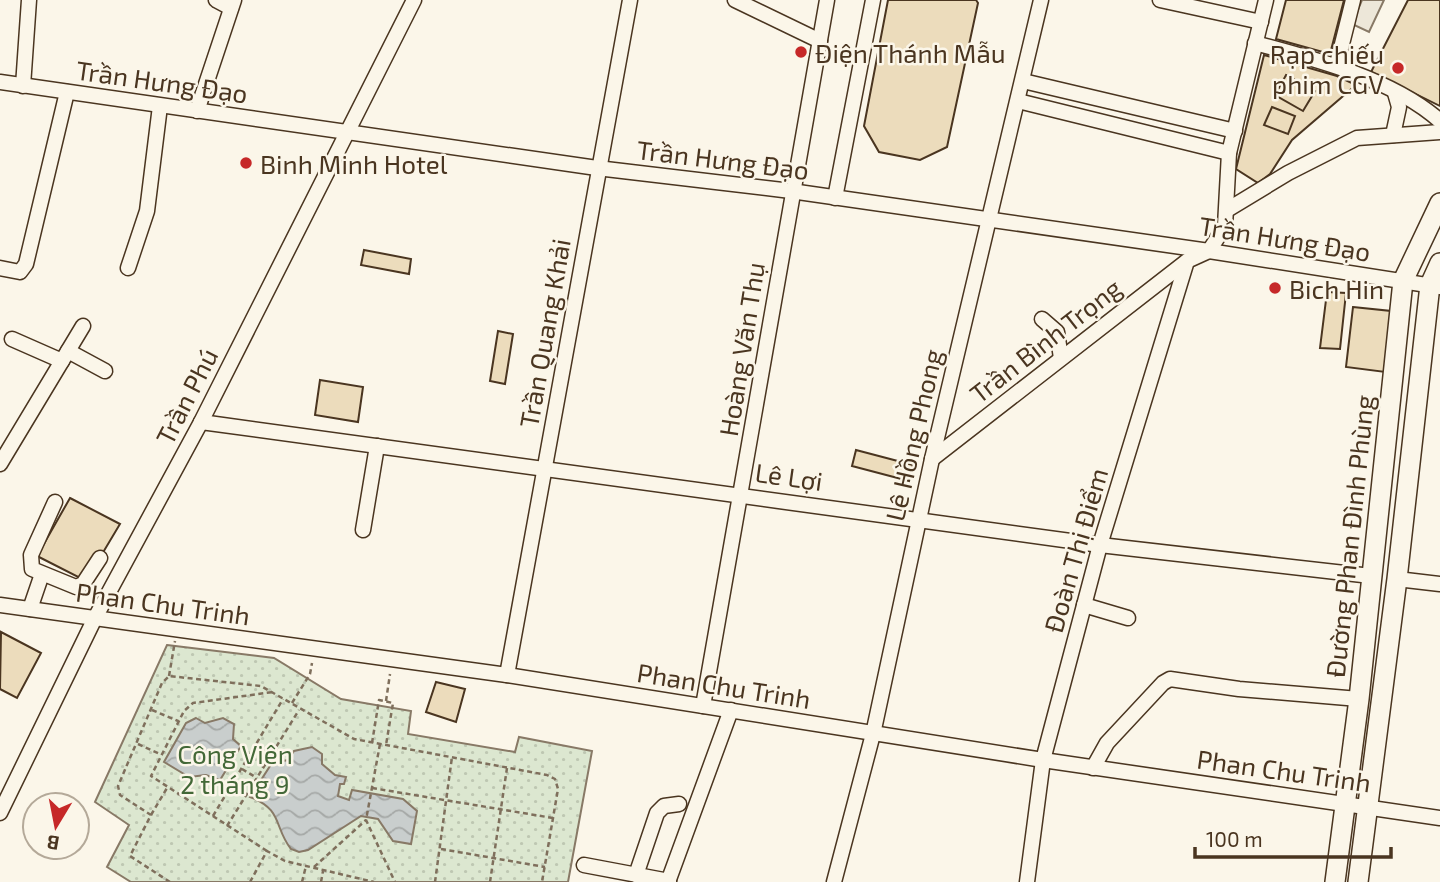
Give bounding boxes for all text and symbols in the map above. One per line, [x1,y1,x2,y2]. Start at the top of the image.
place label: Điện Thánh Mẫu [815,37,1006,68]
place label: Rạp chiếu phim CGV [1270,38,1384,99]
marker: Điện Thánh Mẫu [793,44,809,60]
street label: Trần Hưng Đạo [74,54,250,108]
marker: Rạp chiếu phim CGV [1390,60,1406,76]
street label: Trần Hưng Đạo [635,133,811,185]
place label: Binh Minh Hotel [260,148,448,179]
marker: Binh Minh Hotel [238,155,254,171]
street label: Trần Hưng Đạo [1197,209,1373,267]
street label: Trần Quang Khải [512,236,576,430]
street label: Hoàng Văn Thụ [712,260,770,438]
street label: Trần Bình Trọng [963,271,1127,409]
place label: Bich Hin [1289,273,1384,304]
marker: Bich Hin [1267,280,1283,296]
street label: Trần Phú [149,343,223,449]
street label: Lê Hồng Phong [878,346,948,524]
street label: Đường Phan Đình Phùng [1319,393,1379,679]
street label: Lê Lợi [753,456,825,496]
street label: Đoàn Thị Điểm [1037,464,1113,636]
street label: Phan Chu Trinh [74,575,252,631]
street label: Phan Chu Trinh [635,656,813,714]
park label: Công Viên 2 tháng 9 [177,738,293,799]
street label: Phan Chu Trinh [1195,742,1373,798]
north arrow [21,791,91,861]
scale bar [1195,816,1391,860]
text: 100 m [1206,826,1263,851]
text: B [45,831,61,856]

